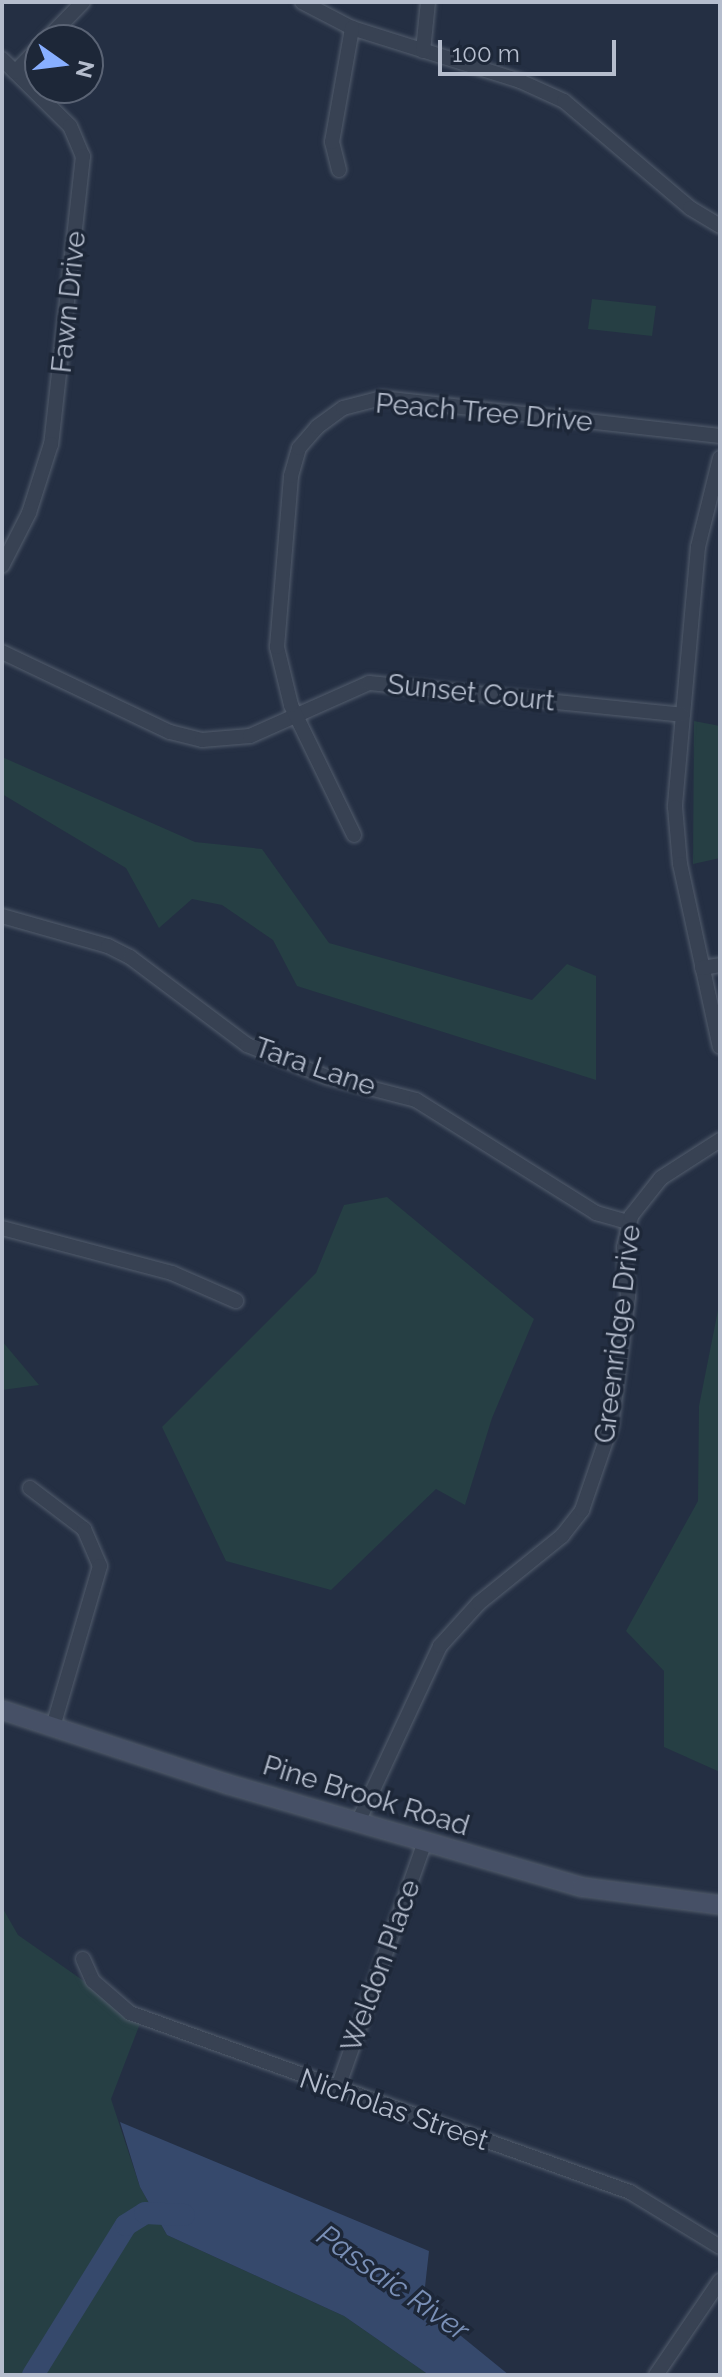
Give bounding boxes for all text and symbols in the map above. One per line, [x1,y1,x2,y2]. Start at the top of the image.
north arrow [24,24,104,104]
scale bar [442,24,620,74]
text: 100 m [452,39,520,68]
text: N [71,58,100,81]
street label: Fawn Drive [45,229,93,375]
street label: Peach Tree Drive [374,387,594,439]
street label: Sunset Court [386,668,556,718]
street label: Tara Lane [250,1031,380,1103]
street label: Greenridge Drive [588,1223,648,1445]
street label: Pine Brook Road [259,1749,473,1843]
street label: Weldon Place [334,1875,428,2057]
street label: Nicholas Street [295,2062,493,2158]
water label: Passaic River [310,2217,476,2349]

